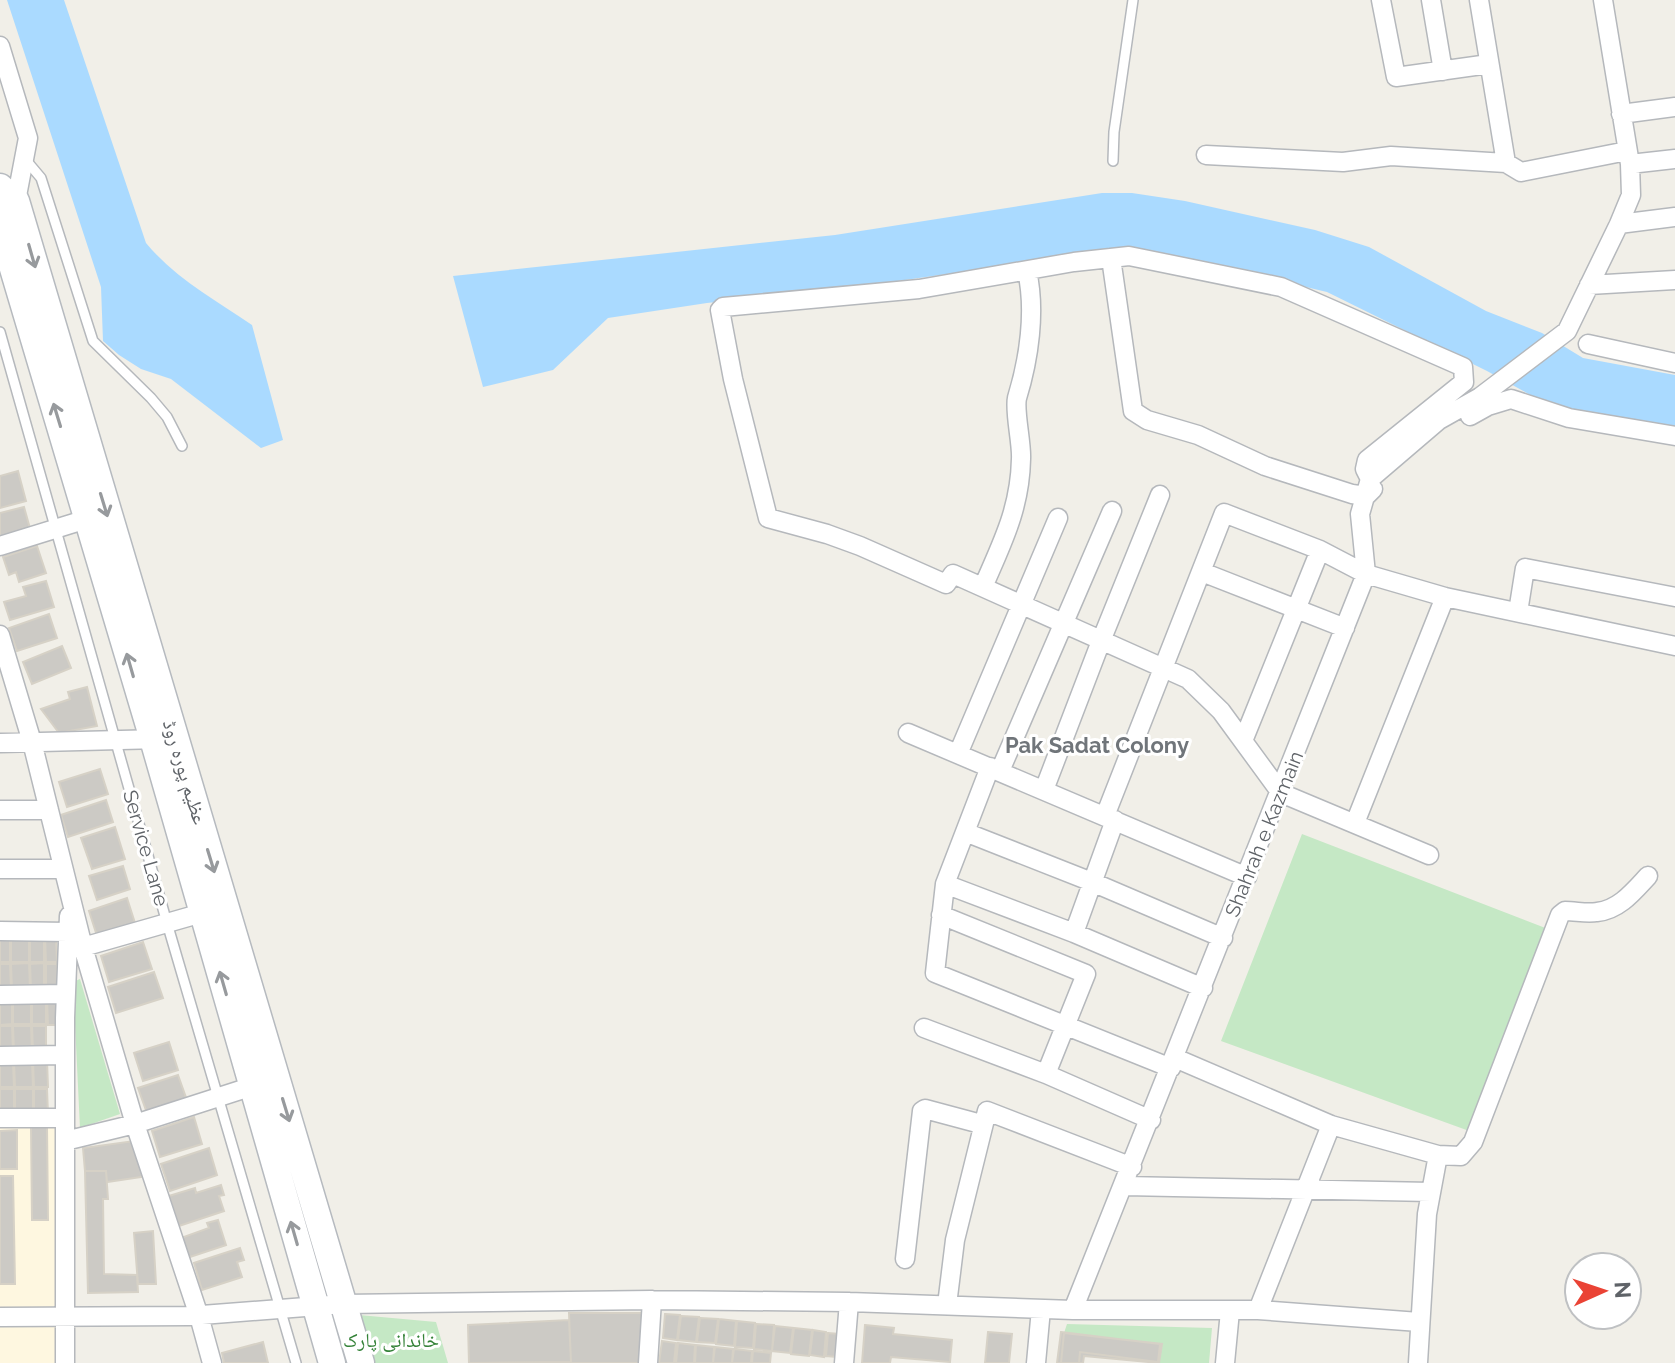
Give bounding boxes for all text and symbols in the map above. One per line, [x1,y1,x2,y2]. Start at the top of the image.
one-way arrow [25,242,40,268]
one-way arrow [49,403,64,429]
one-way arrow [97,492,112,518]
one-way arrow [122,652,137,678]
street label: عظیم پورہ روڈ [156,717,212,828]
district label: Pak Sadat Colony [1005,732,1189,758]
street label: Shahrah e Kazmain [1220,748,1308,920]
street label: Service Lane [118,787,174,909]
one-way arrow [204,848,219,874]
one-way arrow [214,970,229,996]
one-way arrow [279,1097,294,1123]
one-way arrow [286,1220,301,1246]
north arrow [1563,1251,1643,1331]
text: N [1610,1281,1636,1299]
park label: خاندانی پارک [343,1328,439,1352]

